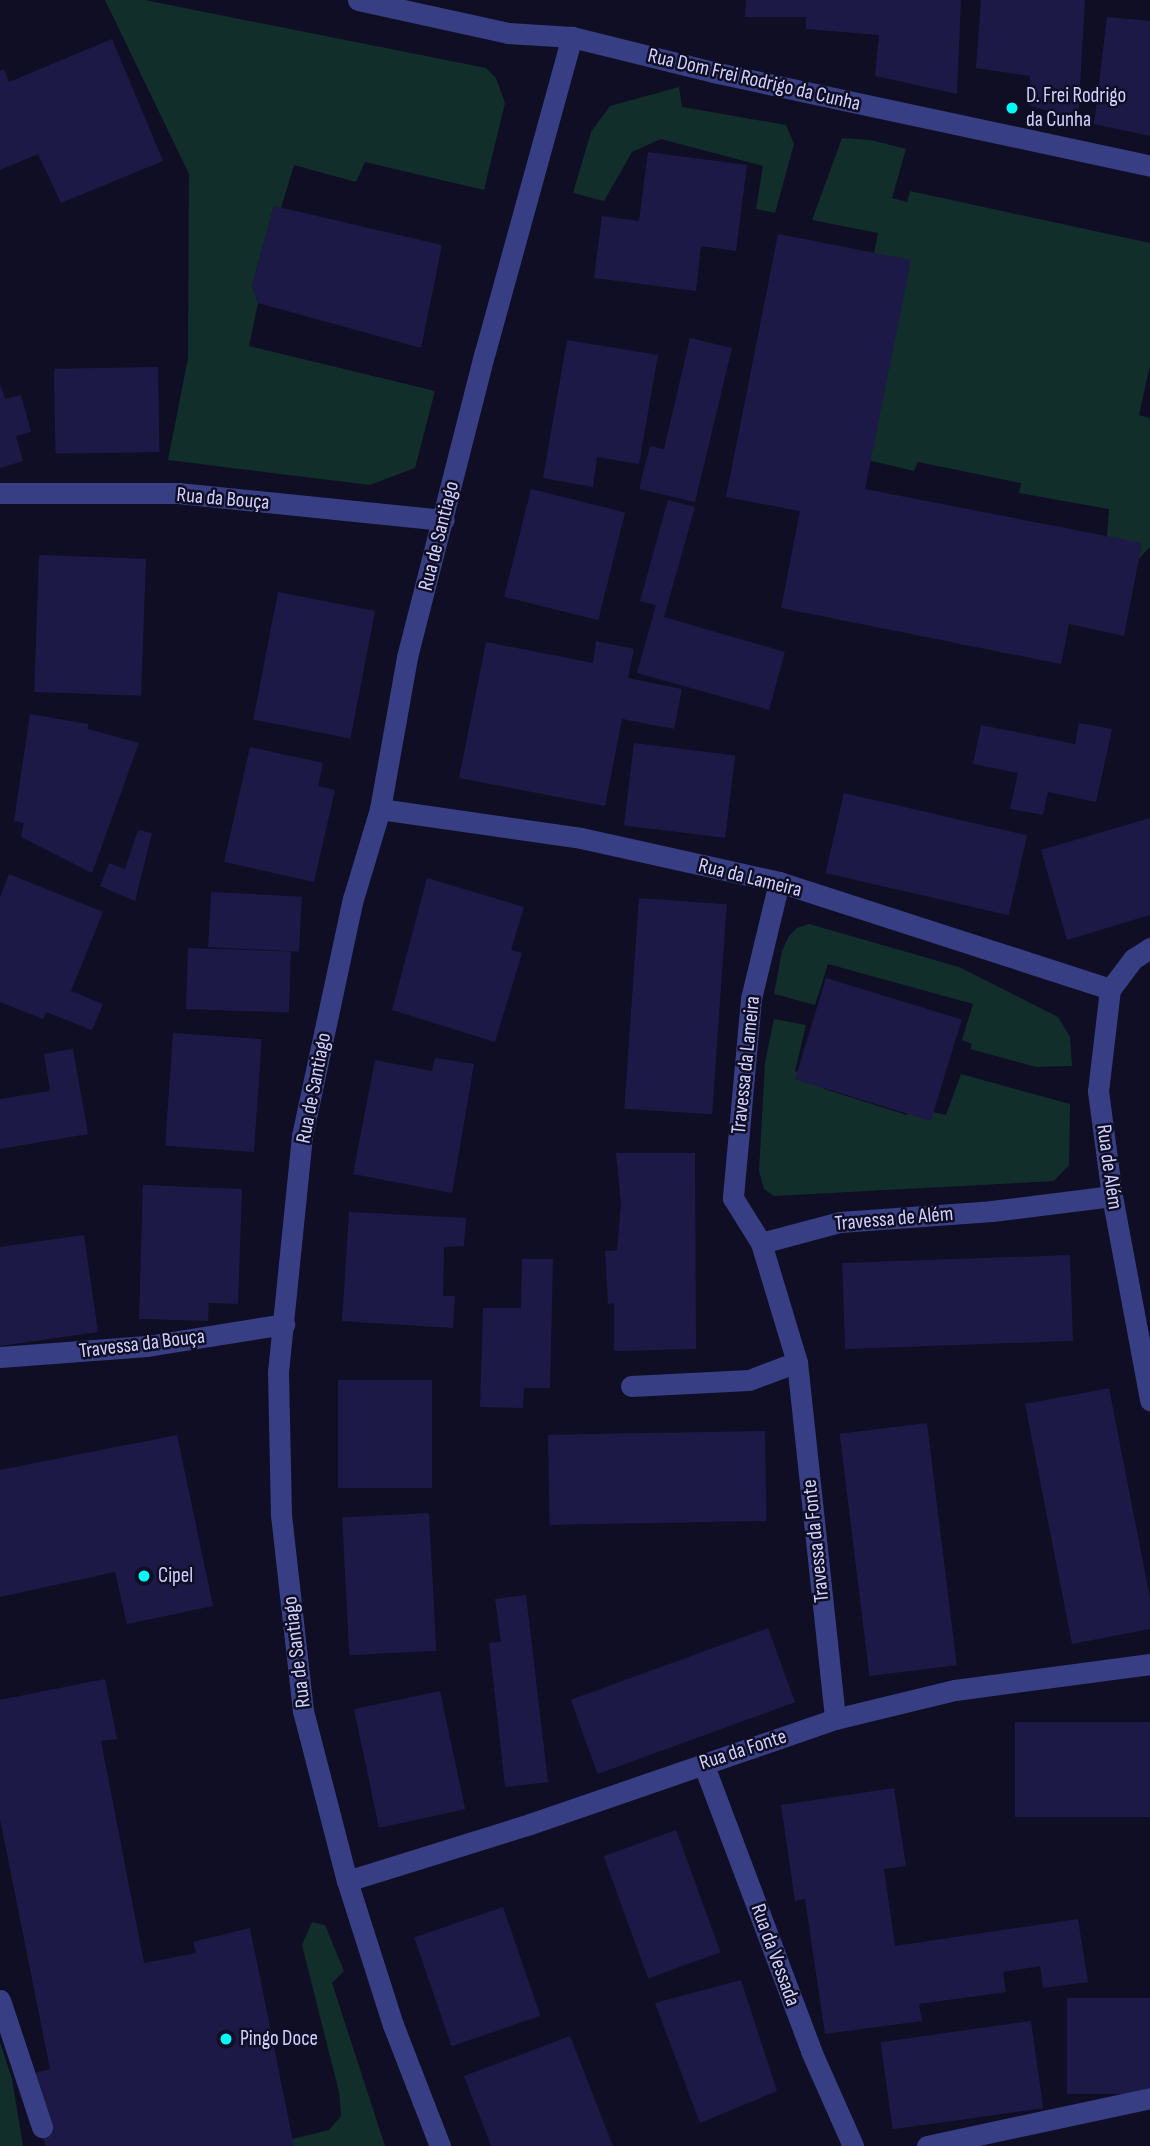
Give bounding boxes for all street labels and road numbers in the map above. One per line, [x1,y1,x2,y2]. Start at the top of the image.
street label: Rua Dom Frei Rodrigo da Cunha [645,43,863,117]
street label: Rua de Santiago [413,479,465,593]
street label: Rua da Bouça [176,482,270,516]
street label: Rua da Lameira [696,853,804,903]
street label: Travessa da Lameira [726,995,766,1135]
street label: Rua de Santiago [291,1031,337,1145]
street label: Rua de Além [1091,1123,1127,1211]
street label: Travessa de Além [834,1201,954,1237]
street label: Travessa da Bouça [78,1324,206,1364]
street label: Travessa da Fonte [797,1478,835,1604]
street label: Rua de Santiago [278,1595,316,1709]
street label: Rua da Fonte [696,1724,790,1776]
street label: Rua da Vessada [745,1900,805,2010]

